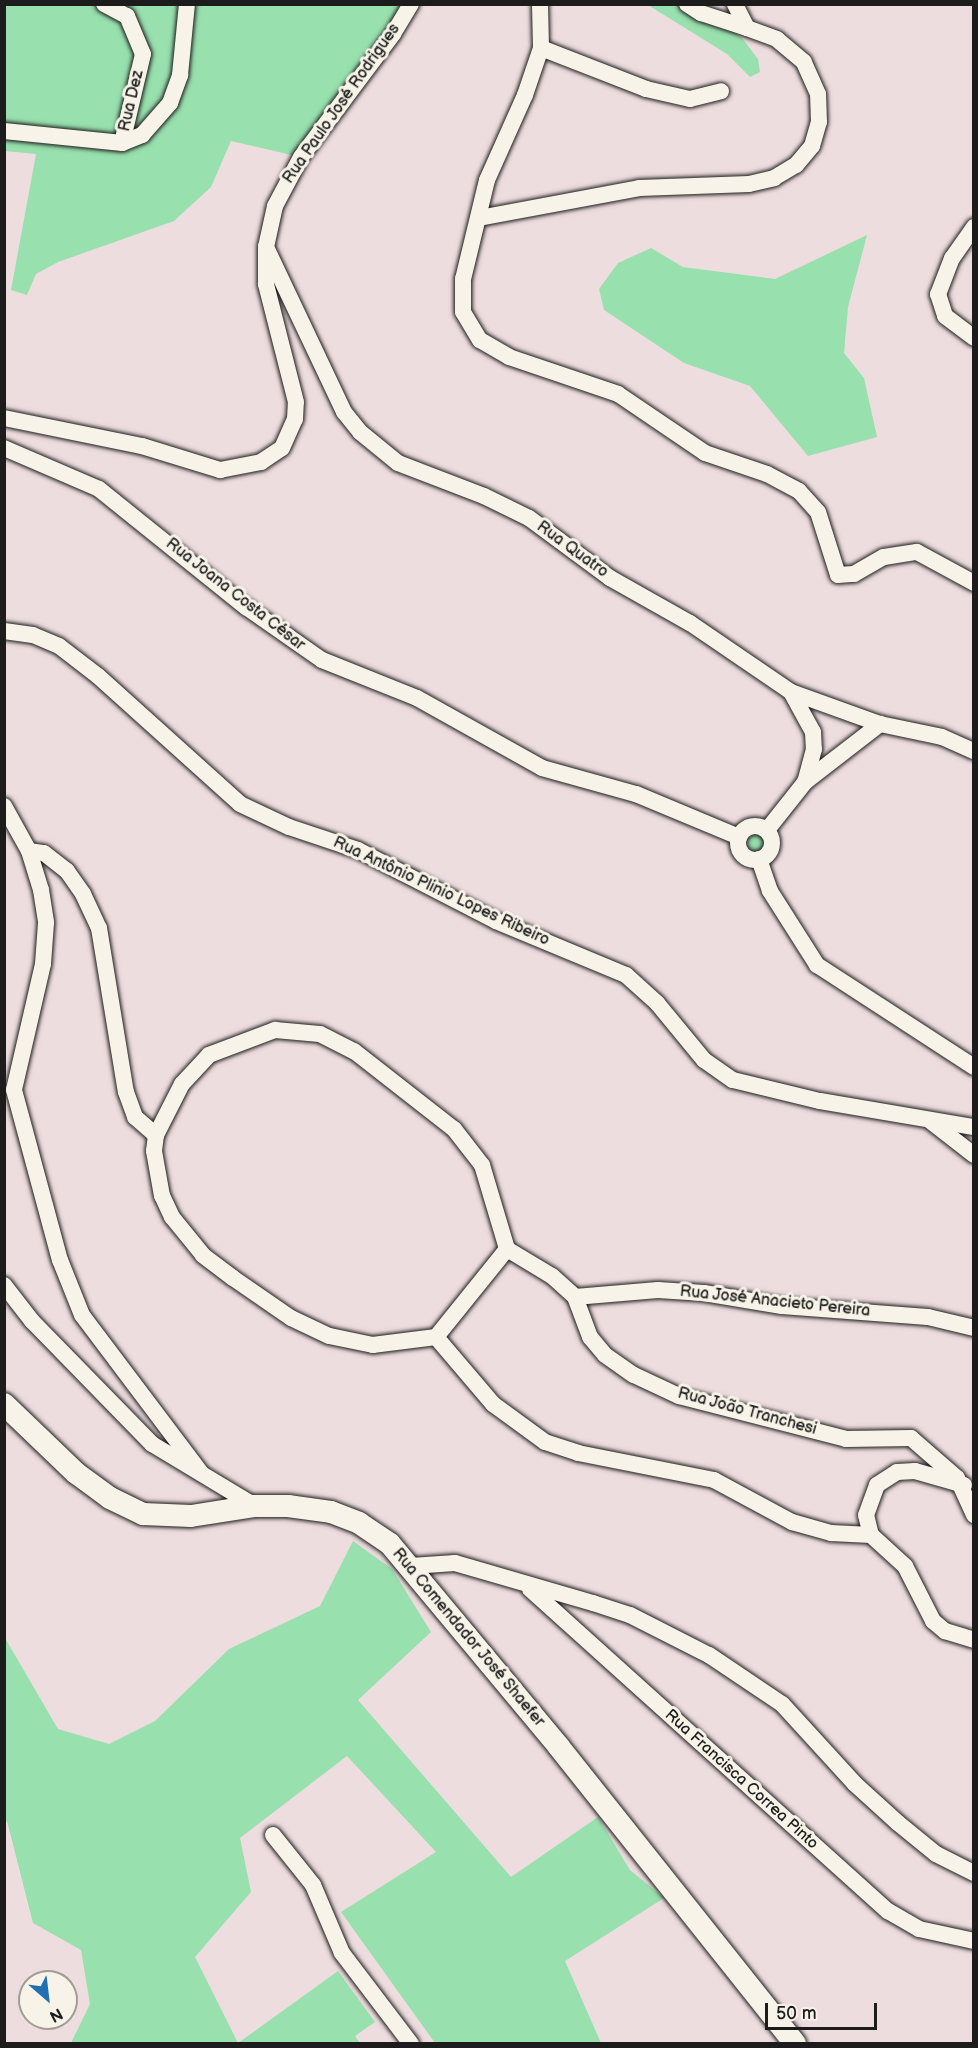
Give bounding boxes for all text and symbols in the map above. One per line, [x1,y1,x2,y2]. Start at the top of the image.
street label: Rua Paulo José Rodrigues [279,20,405,188]
street label: Rua Dez [116,69,148,133]
street label: Rua Quatro [533,518,611,582]
street label: Rua Joana Costa César [161,534,309,656]
street label: Rua Antônio Plinio Lopes Ribeiro [330,833,552,951]
street label: Rua José Anacieto Pereira [678,1282,872,1322]
street label: Rua João Tranchesi [675,1384,819,1440]
street label: Rua Comendador José Shaefer [387,1544,549,1732]
street label: Rua Francisca Correa Pinto [660,1706,822,1854]
north arrow [18,1970,78,2030]
scale bar [768,1991,880,2029]
text: N [46,2003,66,2026]
text: 50 m [776,2003,817,2024]

